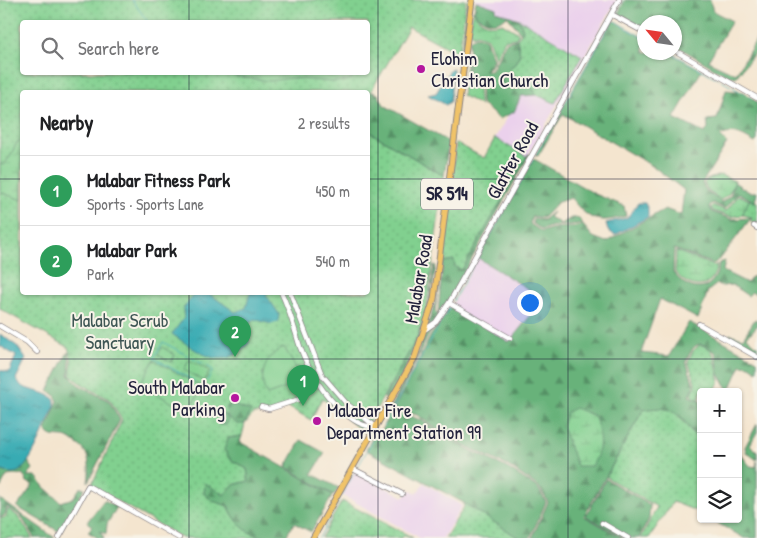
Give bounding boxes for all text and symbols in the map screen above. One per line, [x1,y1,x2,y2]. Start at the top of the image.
north arrow [637,15,682,60]
search box [20,20,370,75]
icon: search [38,34,66,62]
text: Search here [78,35,159,61]
place label: Elohim Christian Church [431,45,548,93]
marker: Elohim Christian Church [415,63,427,75]
text: Nearby [40,108,93,137]
text: 2 results [298,112,350,134]
street label: Glatter Road [480,116,544,204]
text: Malabar Fitness Park [87,167,230,193]
road number: SR 514 [421,178,473,210]
text: 1 [53,180,59,202]
text: 450 m [316,180,350,202]
text: Sports · Sports Lane [87,193,204,215]
street label: Malabar Road [397,232,439,325]
text: Malabar Park [87,237,177,263]
text: 2 [52,250,60,272]
text: 540 m [316,250,350,272]
text: Park [87,263,114,285]
your location [517,290,543,316]
park label: Malabar Scrub Sanctuary [71,307,169,355]
pin: 2 [219,316,251,357]
pin: 1 [287,365,319,406]
place label: South Malabar Parking [128,374,226,422]
map controls [697,388,742,523]
button: + [697,388,742,433]
marker: South Malabar Parking [229,392,241,404]
place label: Malabar Fire Department Station 99 [327,397,481,445]
marker: Malabar Fire Department Station 99 [311,415,323,427]
button: − [697,433,742,478]
button: layers [697,478,742,523]

